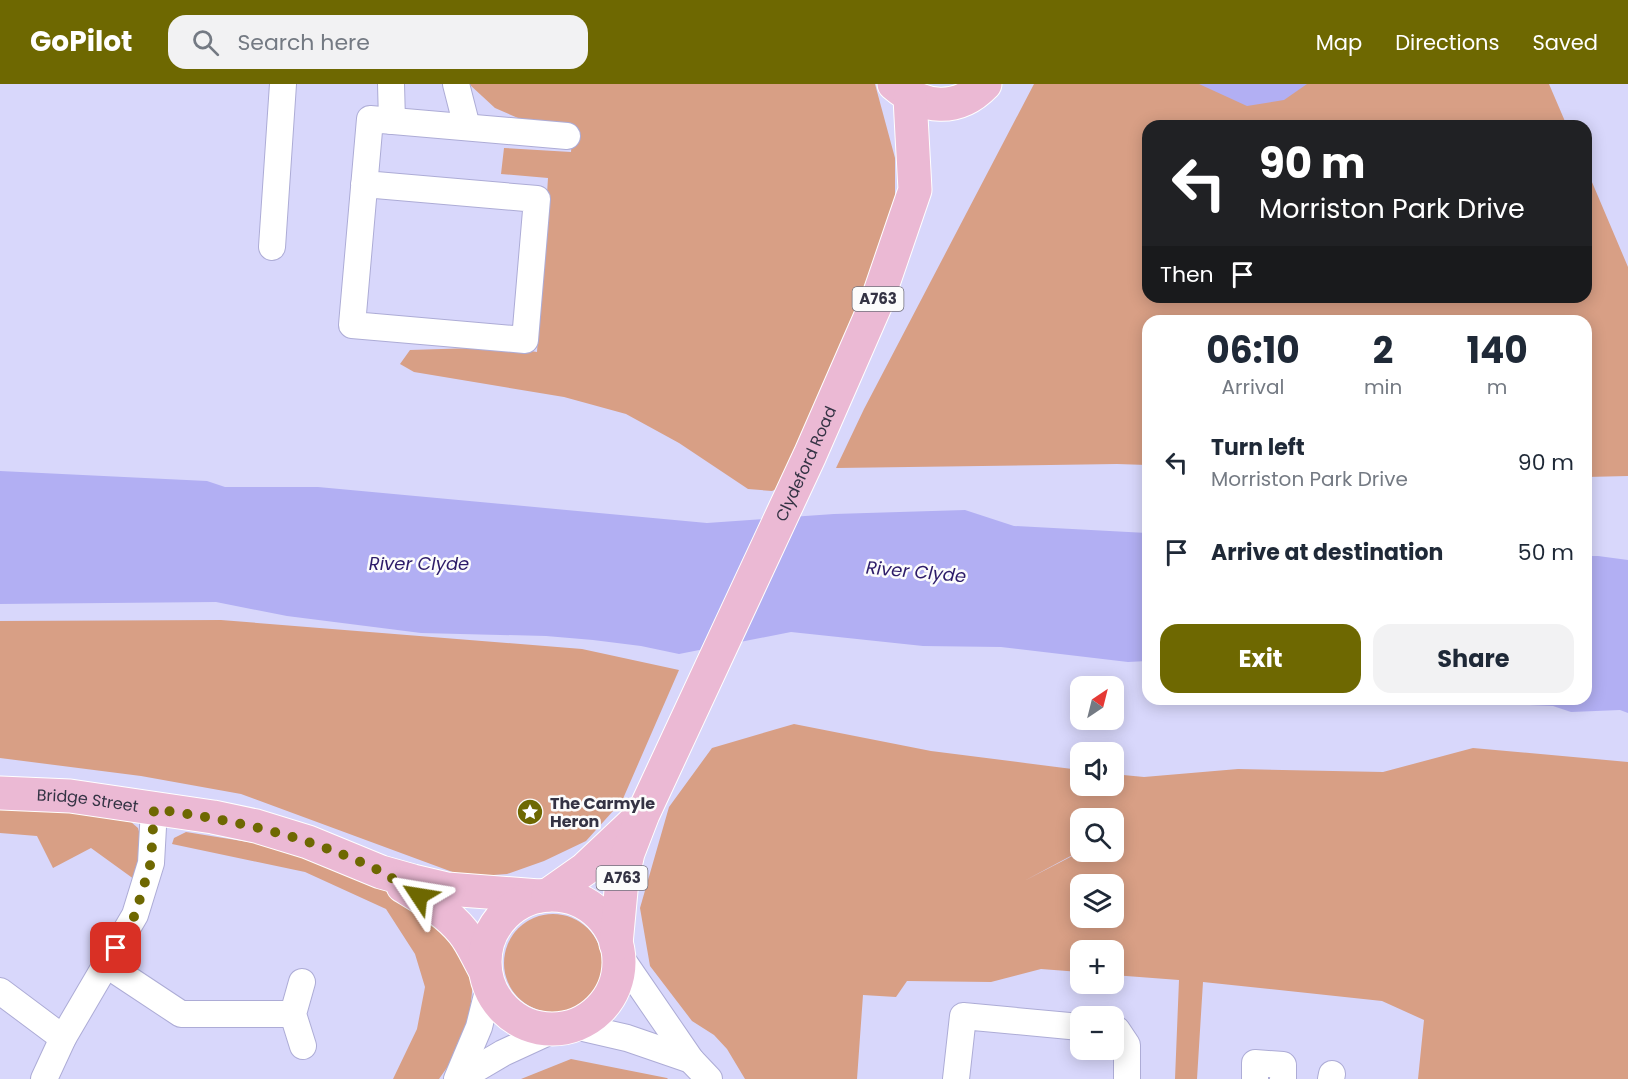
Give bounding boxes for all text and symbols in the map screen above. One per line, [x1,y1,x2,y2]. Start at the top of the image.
search box [168,15,588,69]
text: GoPilot [30,22,132,61]
icon: search [189,26,222,59]
text: Search here [237,27,370,58]
text: Map [1316,28,1362,57]
text: Directions [1395,28,1499,57]
text: Saved [1532,28,1598,57]
text: 90 m [1259,134,1366,193]
icon: left [1160,144,1238,222]
text: Morriston Park Drive [1259,190,1525,227]
icon: arrive [1226,258,1259,291]
text: Then [1160,259,1214,290]
road number: A763 [852,287,904,311]
text: 06:10 [1206,325,1300,376]
text: 2 [1373,325,1393,376]
text: 140 [1466,325,1528,376]
text: Arrival [1221,373,1284,401]
text: min [1364,373,1402,401]
text: m [1487,373,1507,401]
street label: Clydeford Road [770,403,842,525]
text: Turn left [1211,432,1305,463]
icon: left [1160,446,1193,479]
text: 90 m [1518,447,1574,478]
text: Morriston Park Drive [1211,465,1408,493]
icon: arrive [1160,536,1193,569]
text: Arrive at destination [1211,537,1443,568]
text: 50 m [1518,537,1574,568]
water label: River Clyde [369,551,469,576]
water label: River Clyde [865,555,967,588]
button: Exit [1160,624,1361,693]
button: Share [1373,624,1574,693]
north arrow [1070,676,1124,730]
map controls [1070,676,1124,1060]
button: sound [1070,742,1124,796]
street label: Bridge Street [36,784,140,818]
place label: The Carmyle Heron [550,792,655,833]
place icon: The Carmyle Heron [515,797,545,827]
button: search [1070,808,1124,862]
position arrow [387,864,451,928]
road number: A763 [596,866,648,890]
button: layers [1070,874,1124,928]
pin [90,922,141,973]
icon: arrive [99,931,132,964]
button: + [1070,940,1124,994]
button: − [1070,1006,1124,1060]

